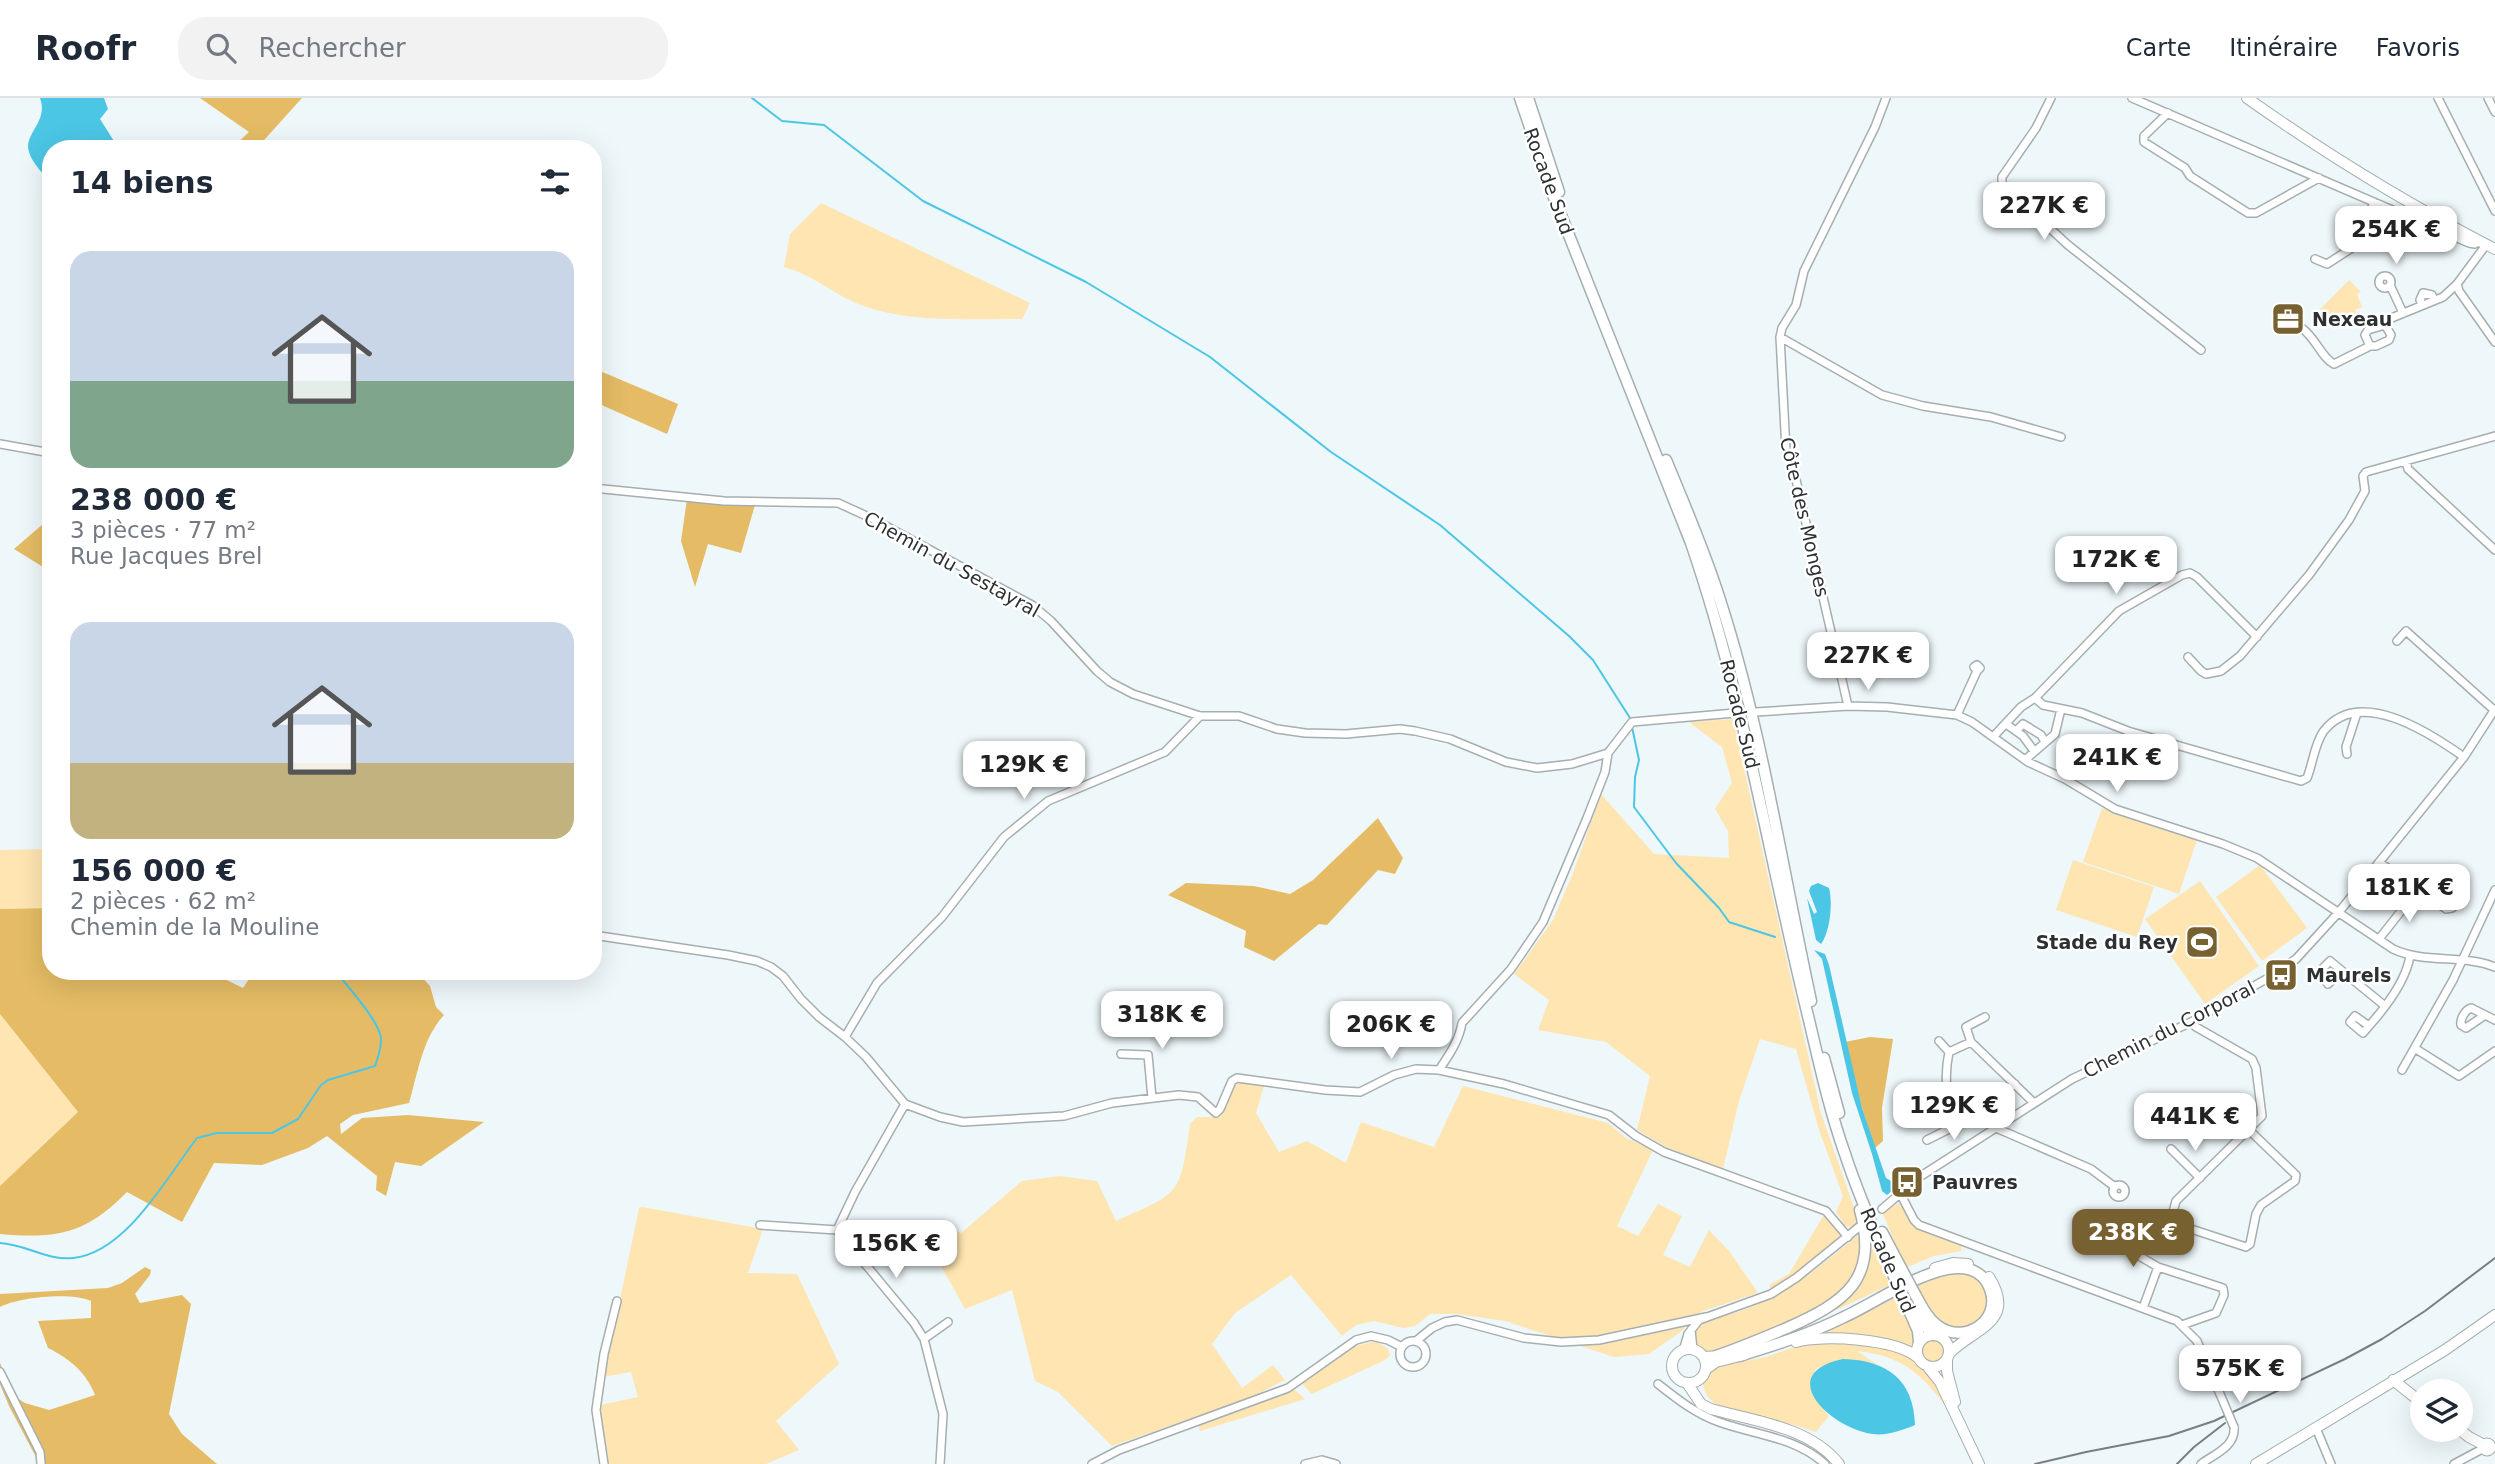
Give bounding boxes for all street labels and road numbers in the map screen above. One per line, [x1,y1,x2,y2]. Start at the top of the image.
street label: Rocade Sud [1520,125,1578,237]
street label: Côte des Monges [1776,435,1834,599]
street label: Chemin du Sestayral [860,506,1044,622]
street label: Rocade Sud [1716,657,1764,771]
street label: Chemin du Corporal [2079,976,2259,1082]
street label: Rocade Sud [1856,1204,1920,1316]

